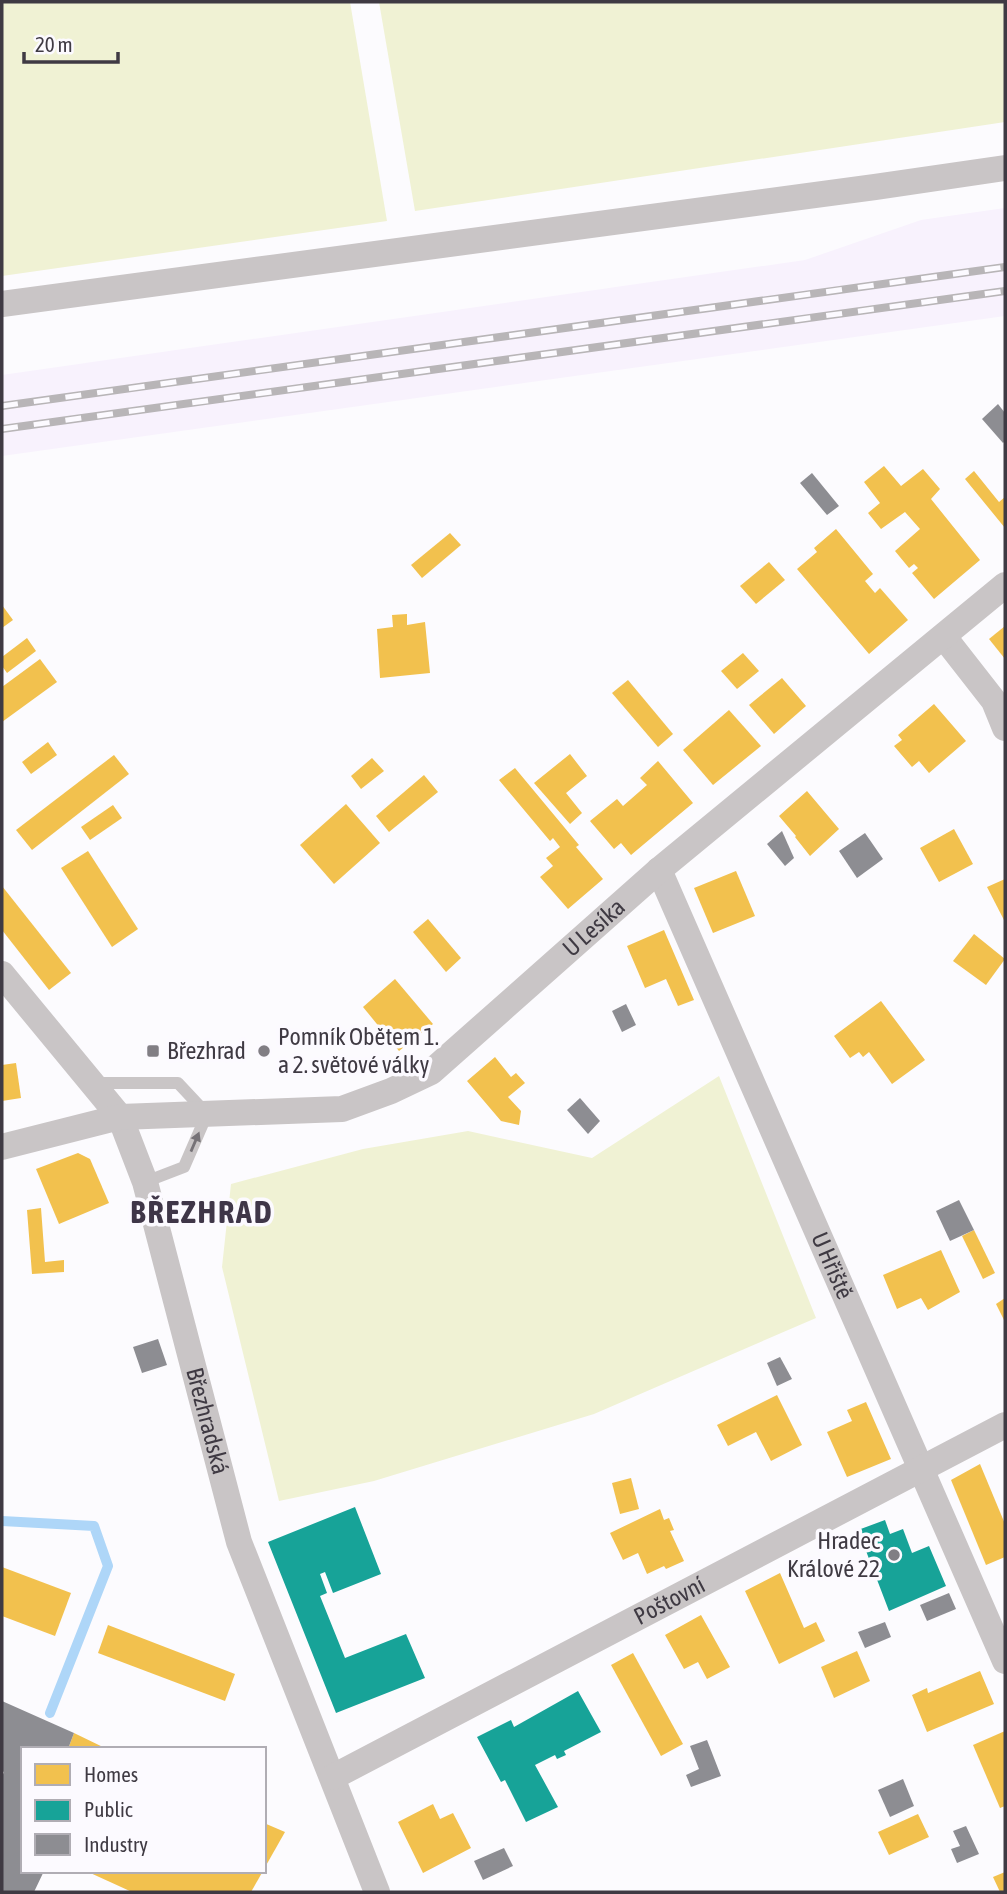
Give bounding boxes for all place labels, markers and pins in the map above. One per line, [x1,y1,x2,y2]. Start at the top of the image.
place label: Pomník Obětem 1. a 2. světové války [278,1023,439,1078]
place label: Březhrad [167,1037,246,1064]
marker: Březhrad [145,1043,161,1059]
marker: Pomník Obětem 1. a 2. světové války [256,1043,272,1059]
place label: Hradec Králové 22 [787,1527,880,1582]
marker: Hradec Králové 22 [886,1547,902,1563]

